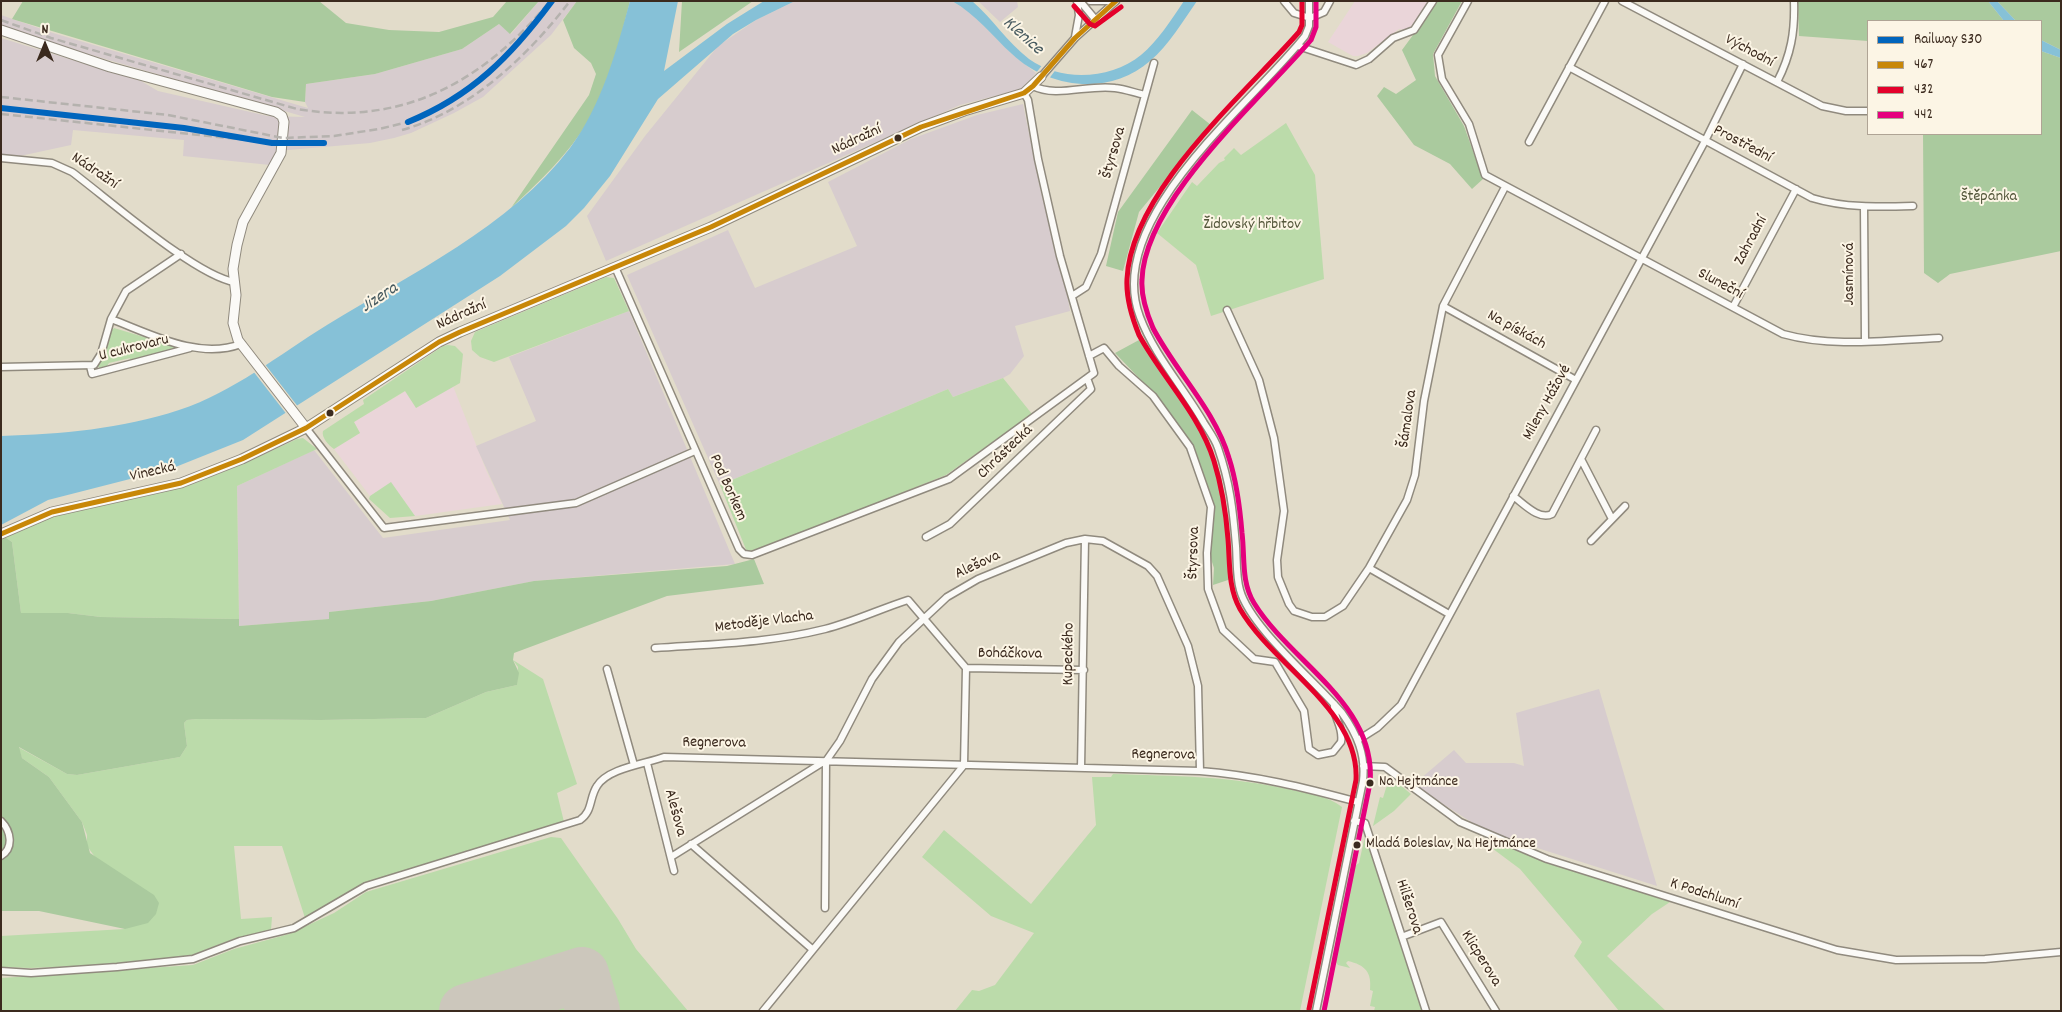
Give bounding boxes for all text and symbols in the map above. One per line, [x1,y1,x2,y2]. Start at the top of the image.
water label: Klenice [997,13,1047,61]
north arrow [20,20,70,70]
text: N [42,20,48,40]
legend [1867,20,2042,135]
text: Railway S30 [1914,29,1982,51]
street label: Východní [1721,31,1777,73]
text: 467 [1914,54,1933,76]
text: 432 [1914,79,1933,101]
text: 442 [1914,104,1933,126]
street label: Nádražní [829,121,885,161]
street label: Prostřední [1709,122,1775,168]
street label: Štyrsova [1098,125,1132,181]
unlabelled marker [893,133,903,143]
street label: Nádražní [67,149,121,195]
park label: Štěpánka [1961,188,2017,208]
street label: Zahradní [1731,213,1773,269]
park label: Židovský hřbitov [1203,216,1301,236]
street label: Jasmínová [1841,242,1861,306]
street label: Sluneční [1694,265,1746,305]
water label: Jizera [357,279,403,319]
street label: Nádražní [434,297,490,335]
street label: Na pískách [1483,307,1549,355]
street label: U cukrovaru [97,331,171,367]
street label: Mileny Hážové [1519,362,1577,444]
street label: Šámalova [1395,389,1423,449]
unlabelled marker [325,408,335,418]
street label: Chrástecká [974,422,1038,484]
street label: Pod Borkem [704,452,750,524]
street label: Vinecká [128,458,178,488]
street label: Štyrsova [1184,526,1206,580]
street label: Alešova [952,547,1004,585]
street label: Metoděje Vlacha [714,607,814,639]
street label: Kupeckého [1060,622,1080,686]
street label: Boháčkova [978,645,1042,665]
street label: Regnerova [682,734,746,754]
street label: Regnerova [1131,746,1195,766]
place label: Na Hejtmánce [1379,774,1458,792]
marker: Na Hejtmánce [1365,778,1375,788]
street label: Alešova [659,787,689,839]
place label: Mladá Boleslav, Na Hejtmánce [1366,836,1536,854]
marker: Mladá Boleslav, Na Hejtmánce [1352,840,1362,850]
street label: K Podchlumí [1667,875,1741,915]
street label: Hilšerova [1390,877,1426,937]
street label: Klicperova [1455,928,1505,990]

